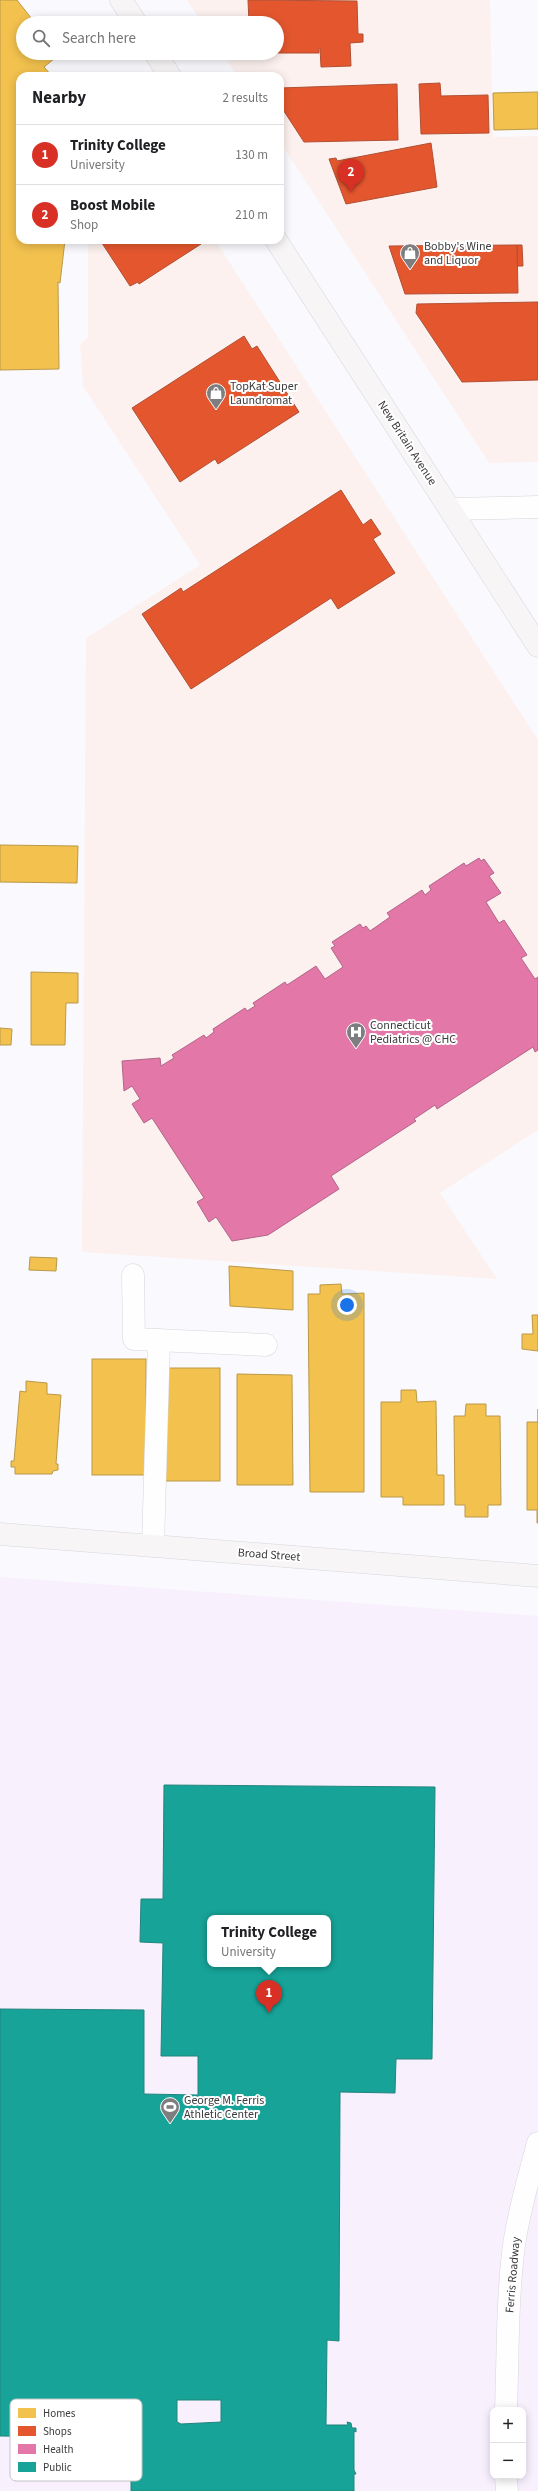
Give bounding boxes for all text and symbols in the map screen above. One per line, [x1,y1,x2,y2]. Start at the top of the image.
search box [16,16,284,60]
icon: search [30,27,52,49]
text: Search here [62,28,136,49]
text: Nearby [32,86,86,110]
text: 2 results [223,89,268,107]
text: Trinity College [70,135,166,156]
text: 1 [42,146,48,164]
text: 130 m [235,146,268,164]
text: University [70,156,125,174]
pin: 2 [338,159,364,192]
text: Boost Mobile [70,195,155,216]
text: 2 [42,206,48,224]
text: 210 m [235,206,268,224]
text: Shop [70,216,98,234]
place label: Bobby's Wine and Liquor [424,238,492,269]
shop icon: Bobby's Wine and Liquor [399,242,421,270]
place label: TopKat Super Laundromat [230,378,299,409]
shop icon: TopKat Super Laundromat [205,382,227,410]
street label: New Britain Avenue [373,397,441,489]
place label: Connecticut Pediatrics @ CHC [370,1017,456,1048]
hospital icon: Connecticut Pediatrics @ CHC [345,1021,367,1049]
your location [337,1295,357,1315]
street label: Broad Street [237,1544,301,1566]
popup [207,1915,331,1967]
text: Trinity College [221,1922,317,1943]
text: University [221,1943,276,1961]
pin: 1 [256,1980,282,2013]
place label: George M. Ferris Athletic Center [184,2092,264,2123]
sports icon: George M. Ferris Athletic Center [159,2096,181,2124]
street label: Ferris Roadway [501,2236,525,2314]
legend [10,2399,142,2481]
text: Homes [43,2406,76,2421]
map controls [490,2407,526,2479]
button: + [490,2407,526,2443]
text: Shops [43,2424,72,2439]
text: Health [43,2442,74,2457]
button: − [490,2443,526,2479]
text: Public [43,2460,72,2475]

